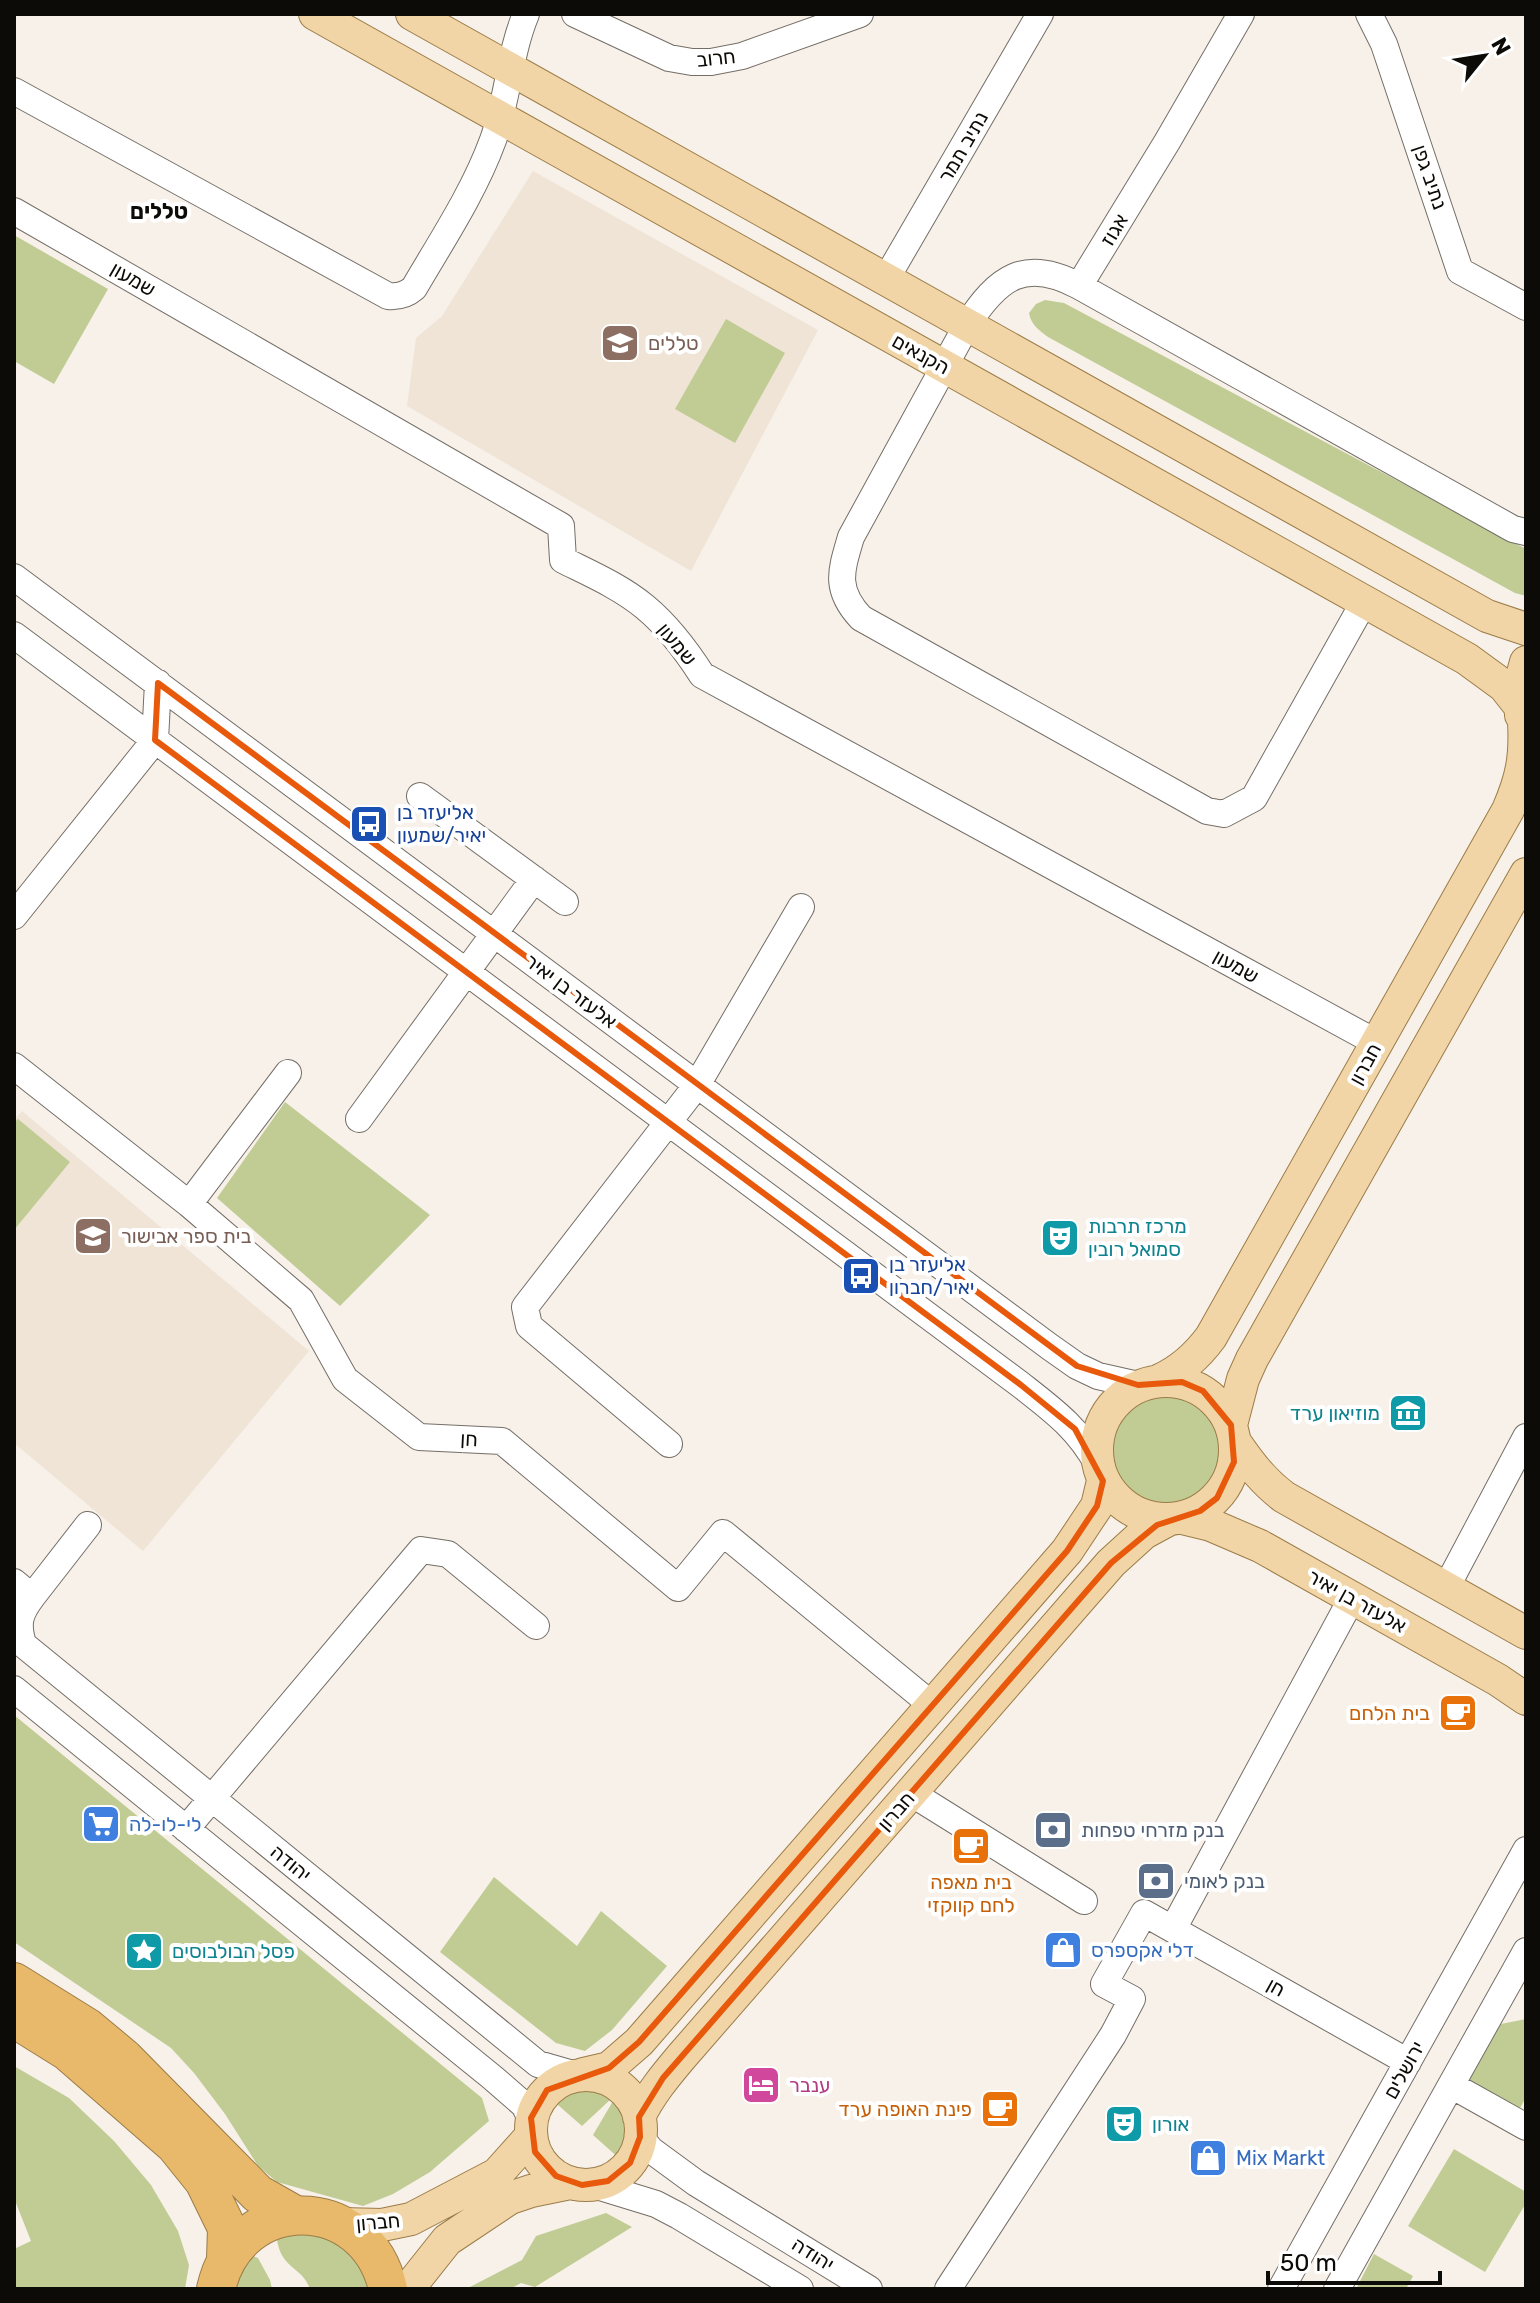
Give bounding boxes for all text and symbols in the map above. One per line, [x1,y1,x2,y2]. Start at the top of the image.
north arrow [1444,16,1524,96]
text: N [1485,33,1517,60]
street label: חרוב [695,44,737,72]
street label: נתיב תמר [933,107,993,187]
street label: נתיב גפן [1408,142,1452,212]
district label: טללים [130,198,188,225]
street label: אגוז [1095,209,1133,251]
street label: שמעון [106,257,160,301]
school or university icon: טללים [599,322,641,364]
street label: הקנאים [888,329,954,379]
place label: טללים [648,331,699,355]
street label: שמעון [652,618,702,670]
place label: אליעזר בן יאיר/שמעון [397,800,486,847]
bus stop icon: אליעזר בן יאיר/שמעון [348,803,390,845]
street label: שמעון [1209,944,1263,988]
street label: אלעזר בן יאיר [520,949,622,1033]
street label: חברון [1344,1039,1386,1089]
place label: מרכז תרבות סמואל רובין [1088,1214,1187,1261]
school or university icon: בית ספר אבישור [72,1215,114,1257]
theatre icon: מרכז תרבות סמואל רובין [1039,1217,1081,1259]
place label: בית ספר אבישור [121,1224,251,1248]
place label: אליעזר בן יאיר/חברון [889,1252,974,1299]
bus stop icon: אליעזר בן יאיר/חברון [840,1255,882,1297]
museum icon: מוזיאון ערד [1387,1392,1429,1434]
place label: מוזיאון ערד [1290,1401,1380,1425]
street label: חן [460,1427,478,1451]
street label: אלעזר בן יאיר [1304,1564,1410,1638]
cafe icon: בית הלחם [1437,1692,1479,1734]
place label: בית הלחם [1349,1701,1430,1725]
street label: חברון [873,1787,919,1835]
supermarket icon: לי-לו-לה [80,1803,122,1845]
bank icon: בנק מזרחי טפחות [1032,1809,1074,1851]
place label: לי-לו-לה [129,1812,201,1836]
place label: בנק מזרחי טפחות [1081,1818,1224,1842]
cafe icon: בית מאפה לחם קווקזי [950,1825,992,1867]
street label: יהודה [266,1839,316,1887]
bank icon: בנק לאומי [1135,1860,1177,1902]
place label: בנק לאומי [1184,1869,1265,1893]
place label: בית מאפה לחם קווקזי [927,1870,1015,1917]
shop icon: דלי אקספרס [1042,1929,1084,1971]
place icon: פסל הבולבוסים [123,1930,165,1972]
place label: דלי אקספרס [1091,1938,1194,1962]
place label: פסל הבולבוסים [172,1939,295,1963]
street label: חן [1263,1972,1289,2002]
street label: ירושלים [1378,2037,1430,2103]
hotel icon: ענבר [740,2064,782,2106]
place label: ענבר [789,2073,830,2097]
cafe icon: פינת האופה ערד [979,2088,1021,2130]
place label: פינת האופה ערד [838,2097,972,2121]
theatre icon: אורון [1103,2103,1145,2145]
place label: אורון [1152,2112,1189,2136]
shop icon: Mix Markt [1187,2137,1229,2179]
place label: Mix Markt [1236,2146,1325,2170]
street label: חברון [355,2208,401,2236]
street label: יהודה [788,2232,838,2276]
scale bar [1268,2235,1440,2285]
text: 50 m [1280,2249,1337,2277]

